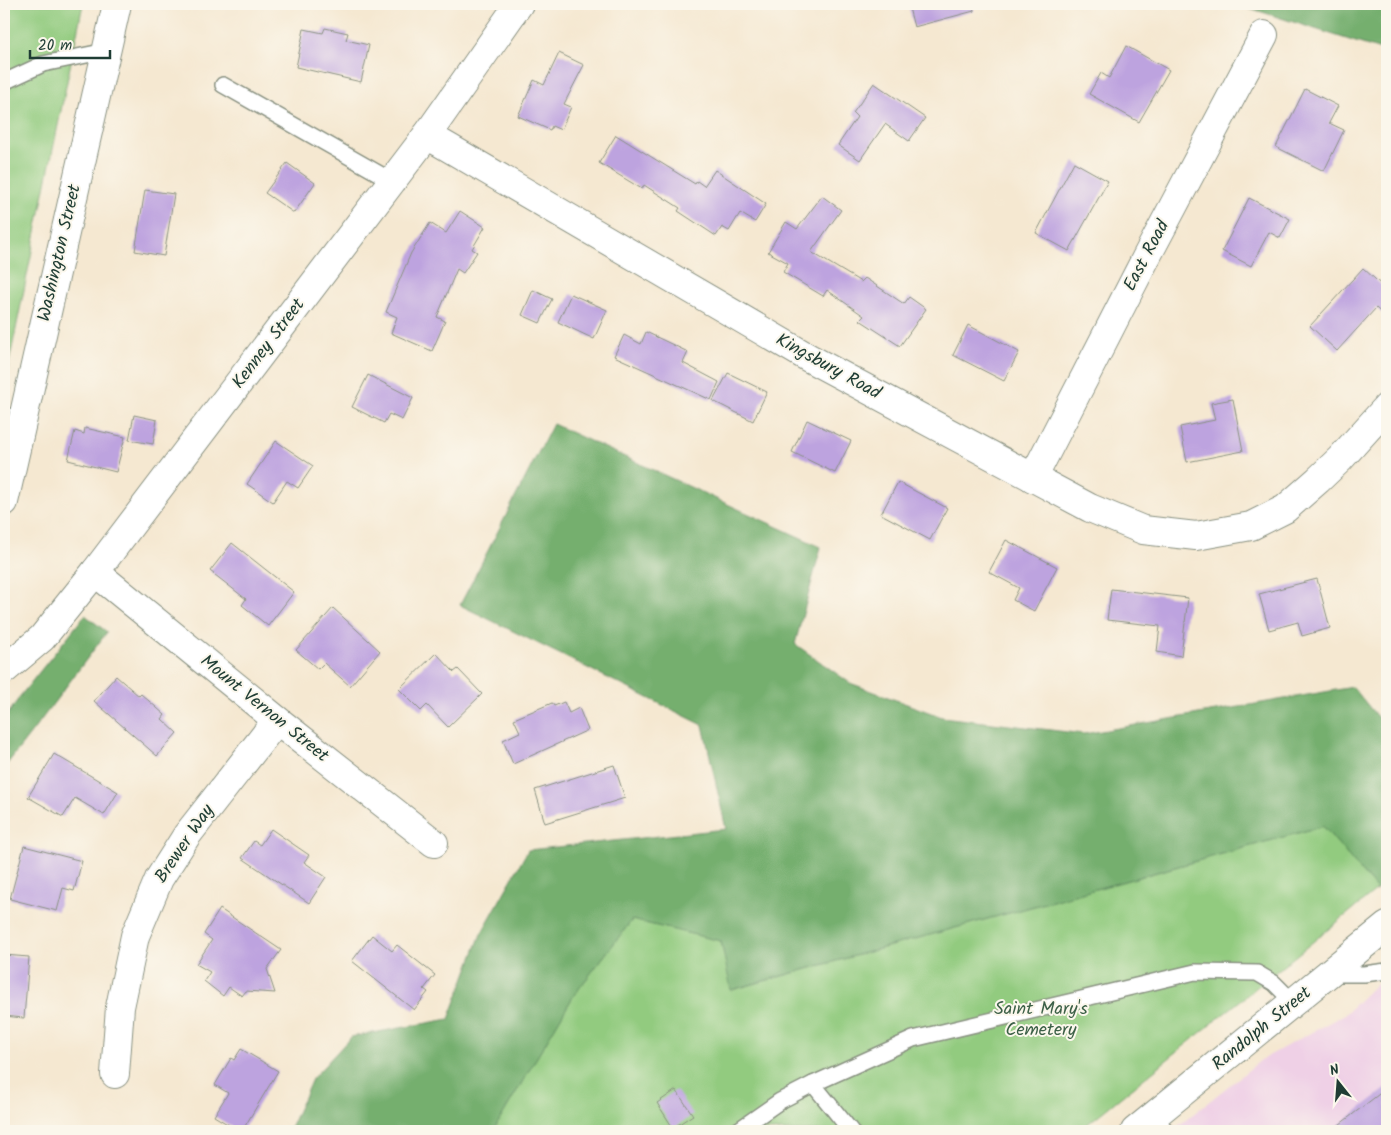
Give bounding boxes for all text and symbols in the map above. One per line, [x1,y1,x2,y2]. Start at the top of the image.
scale bar [30,28,110,60]
text: 20 m [38,34,72,58]
street label: Washington Street [30,181,90,324]
street label: East Road [1116,214,1178,297]
street label: Kenney Street [225,292,313,396]
street label: Kingsbury Road [770,326,887,408]
street label: Mount Vernon Street [193,648,336,771]
street label: Brewer Way [148,798,222,889]
street label: Randolph Street [1206,979,1319,1078]
park label: Saint Mary's Cemetery [994,995,1088,1045]
north arrow [1314,1058,1364,1108]
text: N [1327,1059,1342,1082]

